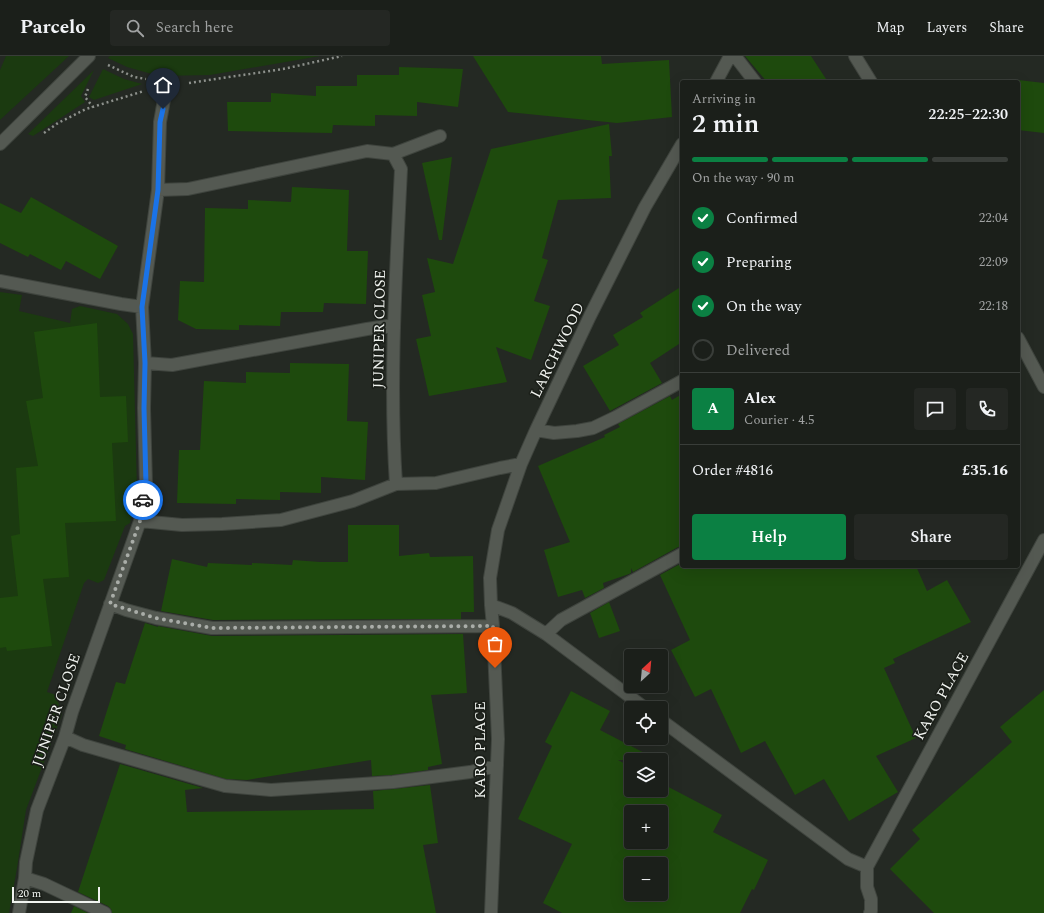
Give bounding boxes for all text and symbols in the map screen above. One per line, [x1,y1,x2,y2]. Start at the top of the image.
search box [110,10,390,46]
text: Parcelo [20,13,86,42]
text: Search here [156,16,233,39]
icon: search [124,17,146,39]
text: Map [876,17,905,38]
text: Layers [927,17,967,38]
text: Share [989,17,1024,38]
pin [146,68,180,109]
icon: home [152,74,174,96]
text: Arriving in [692,89,756,109]
text: 22:25–22:30 [928,103,1008,126]
text: 2 min [692,104,759,144]
text: On the way · 90 m [692,168,795,188]
icon: check [692,207,714,229]
text: Confirmed [726,207,798,230]
text: 22:04 [979,208,1008,228]
icon: check [692,251,714,273]
text: Preparing [726,251,792,274]
text: 22:09 [979,252,1008,272]
street label: JUNIPER CLOSE [367,269,392,389]
icon: check [692,295,714,317]
text: On the way [726,295,801,318]
text: 22:18 [979,296,1008,316]
street label: LARCHWOOD [524,299,591,402]
text: Delivered [726,339,790,362]
text: Alex [744,387,776,410]
button: chat [914,388,956,430]
button: phone [966,388,1008,430]
text: A [707,397,719,420]
text: Courier · 4.5 [744,410,814,430]
text: Order #4816 [692,459,773,482]
text: £35.16 [962,459,1008,482]
courier [123,480,163,520]
icon: car [132,489,154,511]
button: Help [692,514,846,560]
button: Share [854,514,1008,560]
pin [478,627,512,668]
icon: bag [484,633,506,655]
street label: KARO PLACE [908,648,975,744]
north arrow [624,649,668,693]
map controls [624,649,668,901]
street label: JUNIPER CLOSE [26,650,87,770]
street label: KARO PLACE [469,701,492,799]
button: locate [624,701,668,745]
button: layers [624,753,668,797]
button: + [624,805,668,849]
button: − [624,857,668,901]
scale bar [12,885,100,904]
text: 20 m [18,885,41,902]

